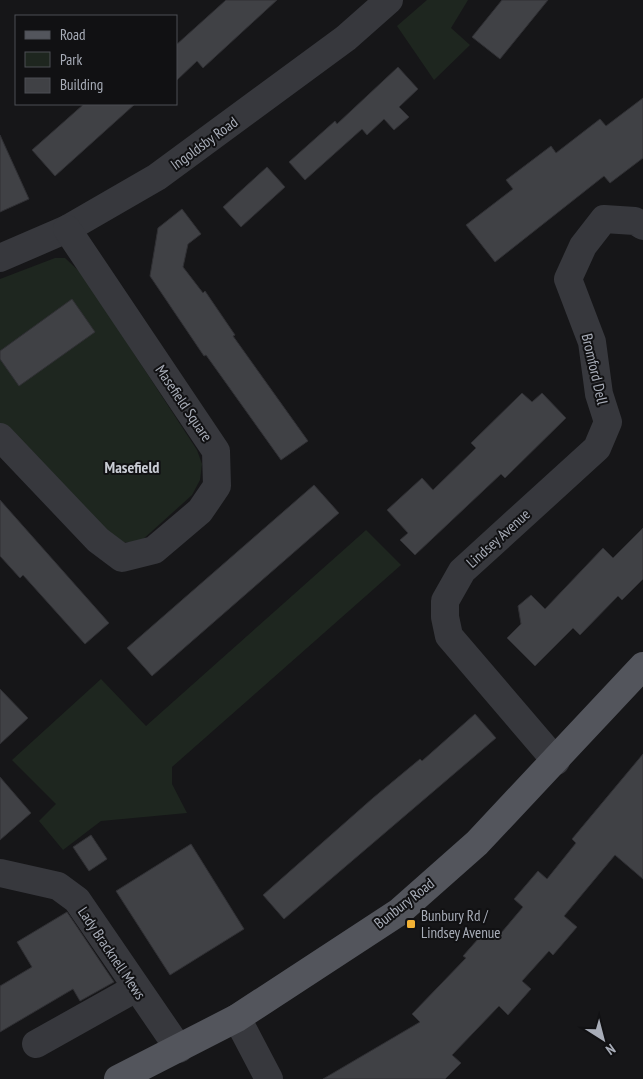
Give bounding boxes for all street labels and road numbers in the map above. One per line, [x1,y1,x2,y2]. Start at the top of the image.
street label: Ingoldsby Road [167,112,241,174]
street label: Bromford Dell [578,332,613,407]
street label: Masefield Square [151,361,217,445]
street label: Lindsey Avenue [462,504,534,572]
street label: Bunbury Road [370,874,438,932]
street label: Lady Bracknell Mews [74,903,150,1003]

